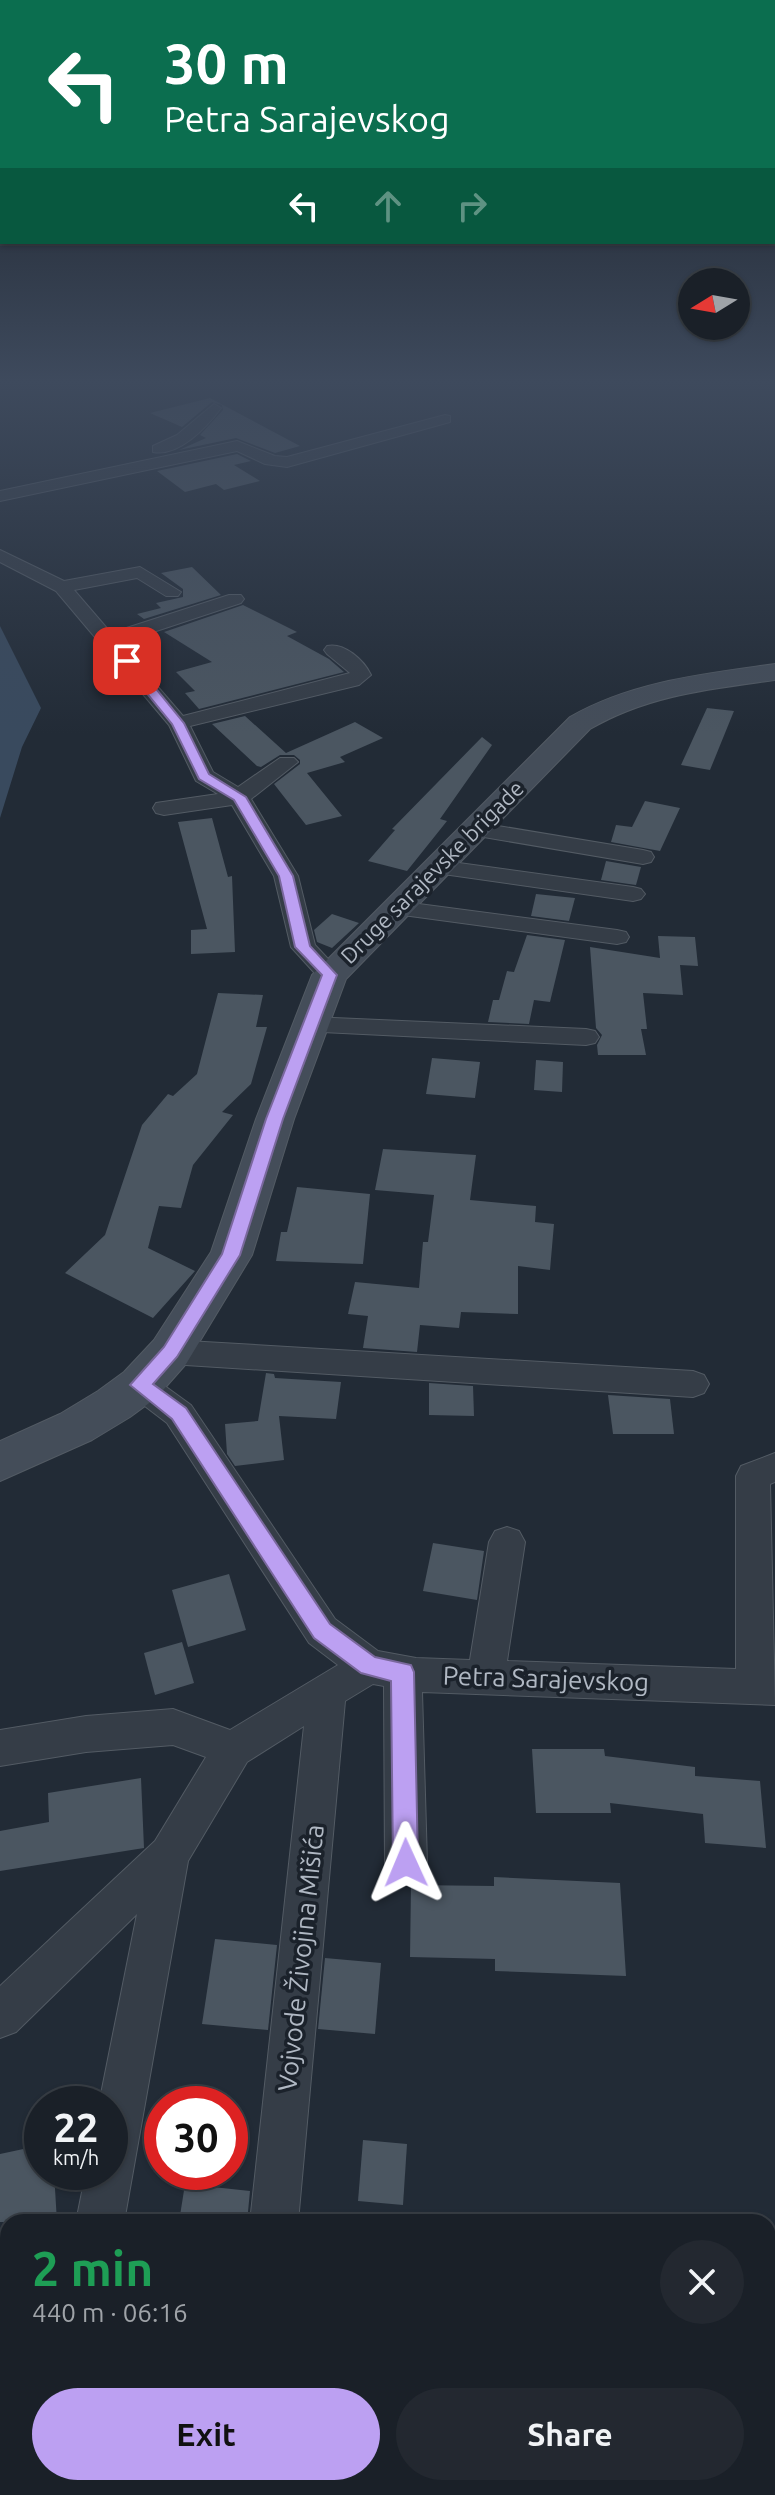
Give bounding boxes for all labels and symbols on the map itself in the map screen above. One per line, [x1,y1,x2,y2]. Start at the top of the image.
north arrow [678,268,750,340]
pin [93,627,161,695]
street label: Druge sarajevske brigade [335,775,528,968]
street label: Petra Sarajevskog [442,1660,650,1697]
position arrow [364,1821,448,1905]
street label: Vojvode Živojina Mišića [271,1823,329,2093]
speed limit sign: 30 [144,2086,248,2190]

